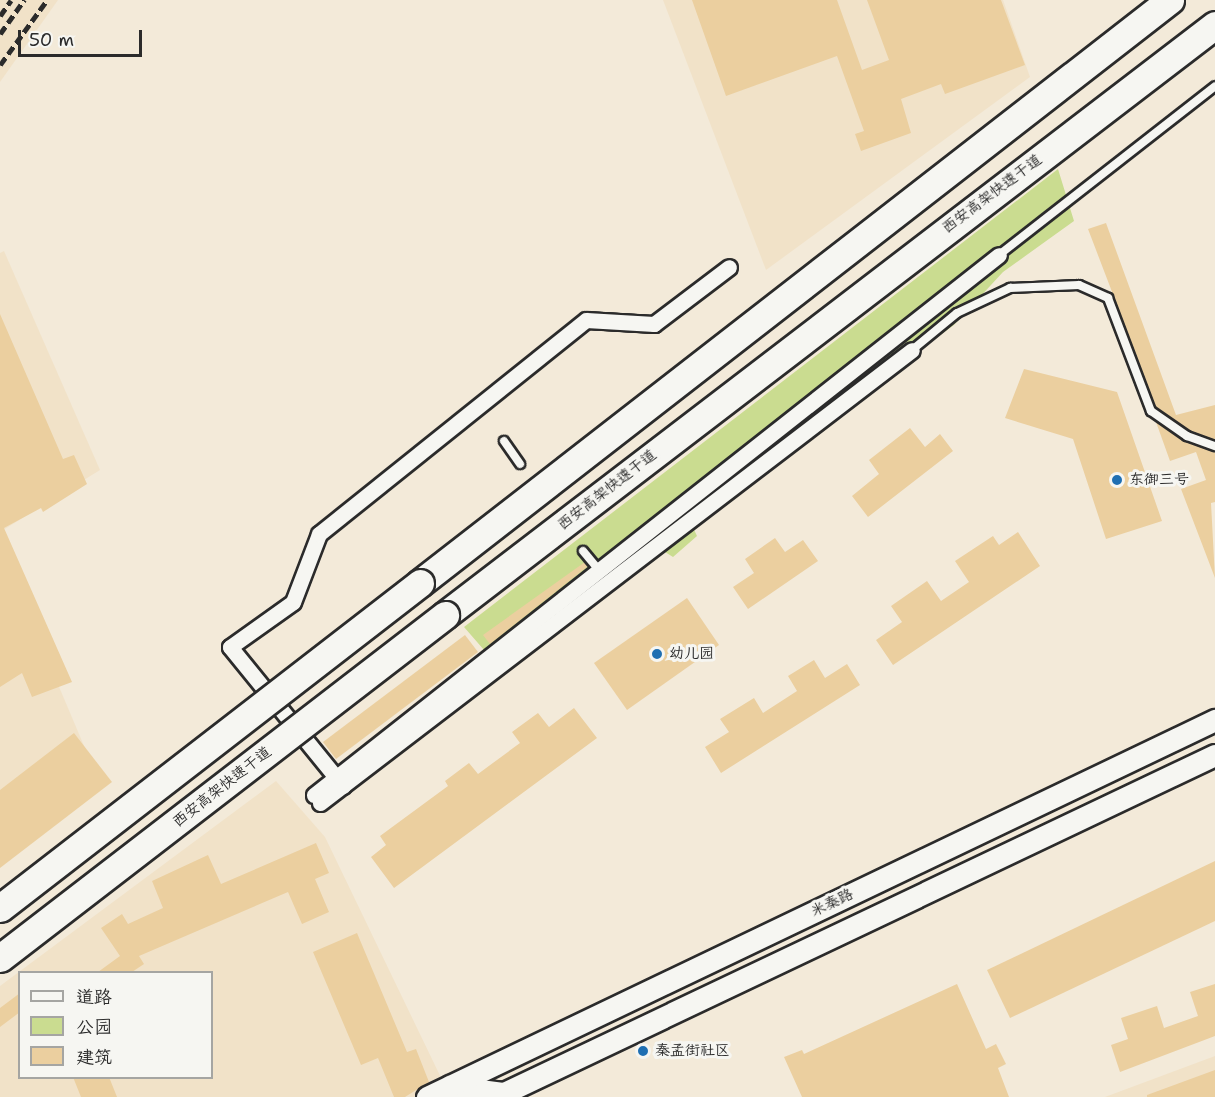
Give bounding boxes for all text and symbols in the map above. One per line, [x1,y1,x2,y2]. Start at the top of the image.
scale bar [21,18,146,56]
text: 50 m [29,28,74,52]
street label: 西安高架快速干道 [939,151,1045,237]
street label: 西安高架快速干道 [554,446,660,534]
place label: 东御三号 [1129,471,1189,489]
marker: 东御三号 [1110,473,1124,487]
place label: 幼儿园 [669,645,714,663]
marker: 幼儿园 [650,647,664,661]
street label: 西安高架快速干道 [169,743,275,831]
street label: 米秦路 [808,885,856,921]
legend [18,971,213,1079]
text: 道路 [76,985,112,1009]
text: 公园 [76,1015,112,1039]
place label: 秦孟街社区 [655,1042,730,1060]
marker: 秦孟街社区 [636,1044,650,1058]
text: 建筑 [76,1045,112,1069]

